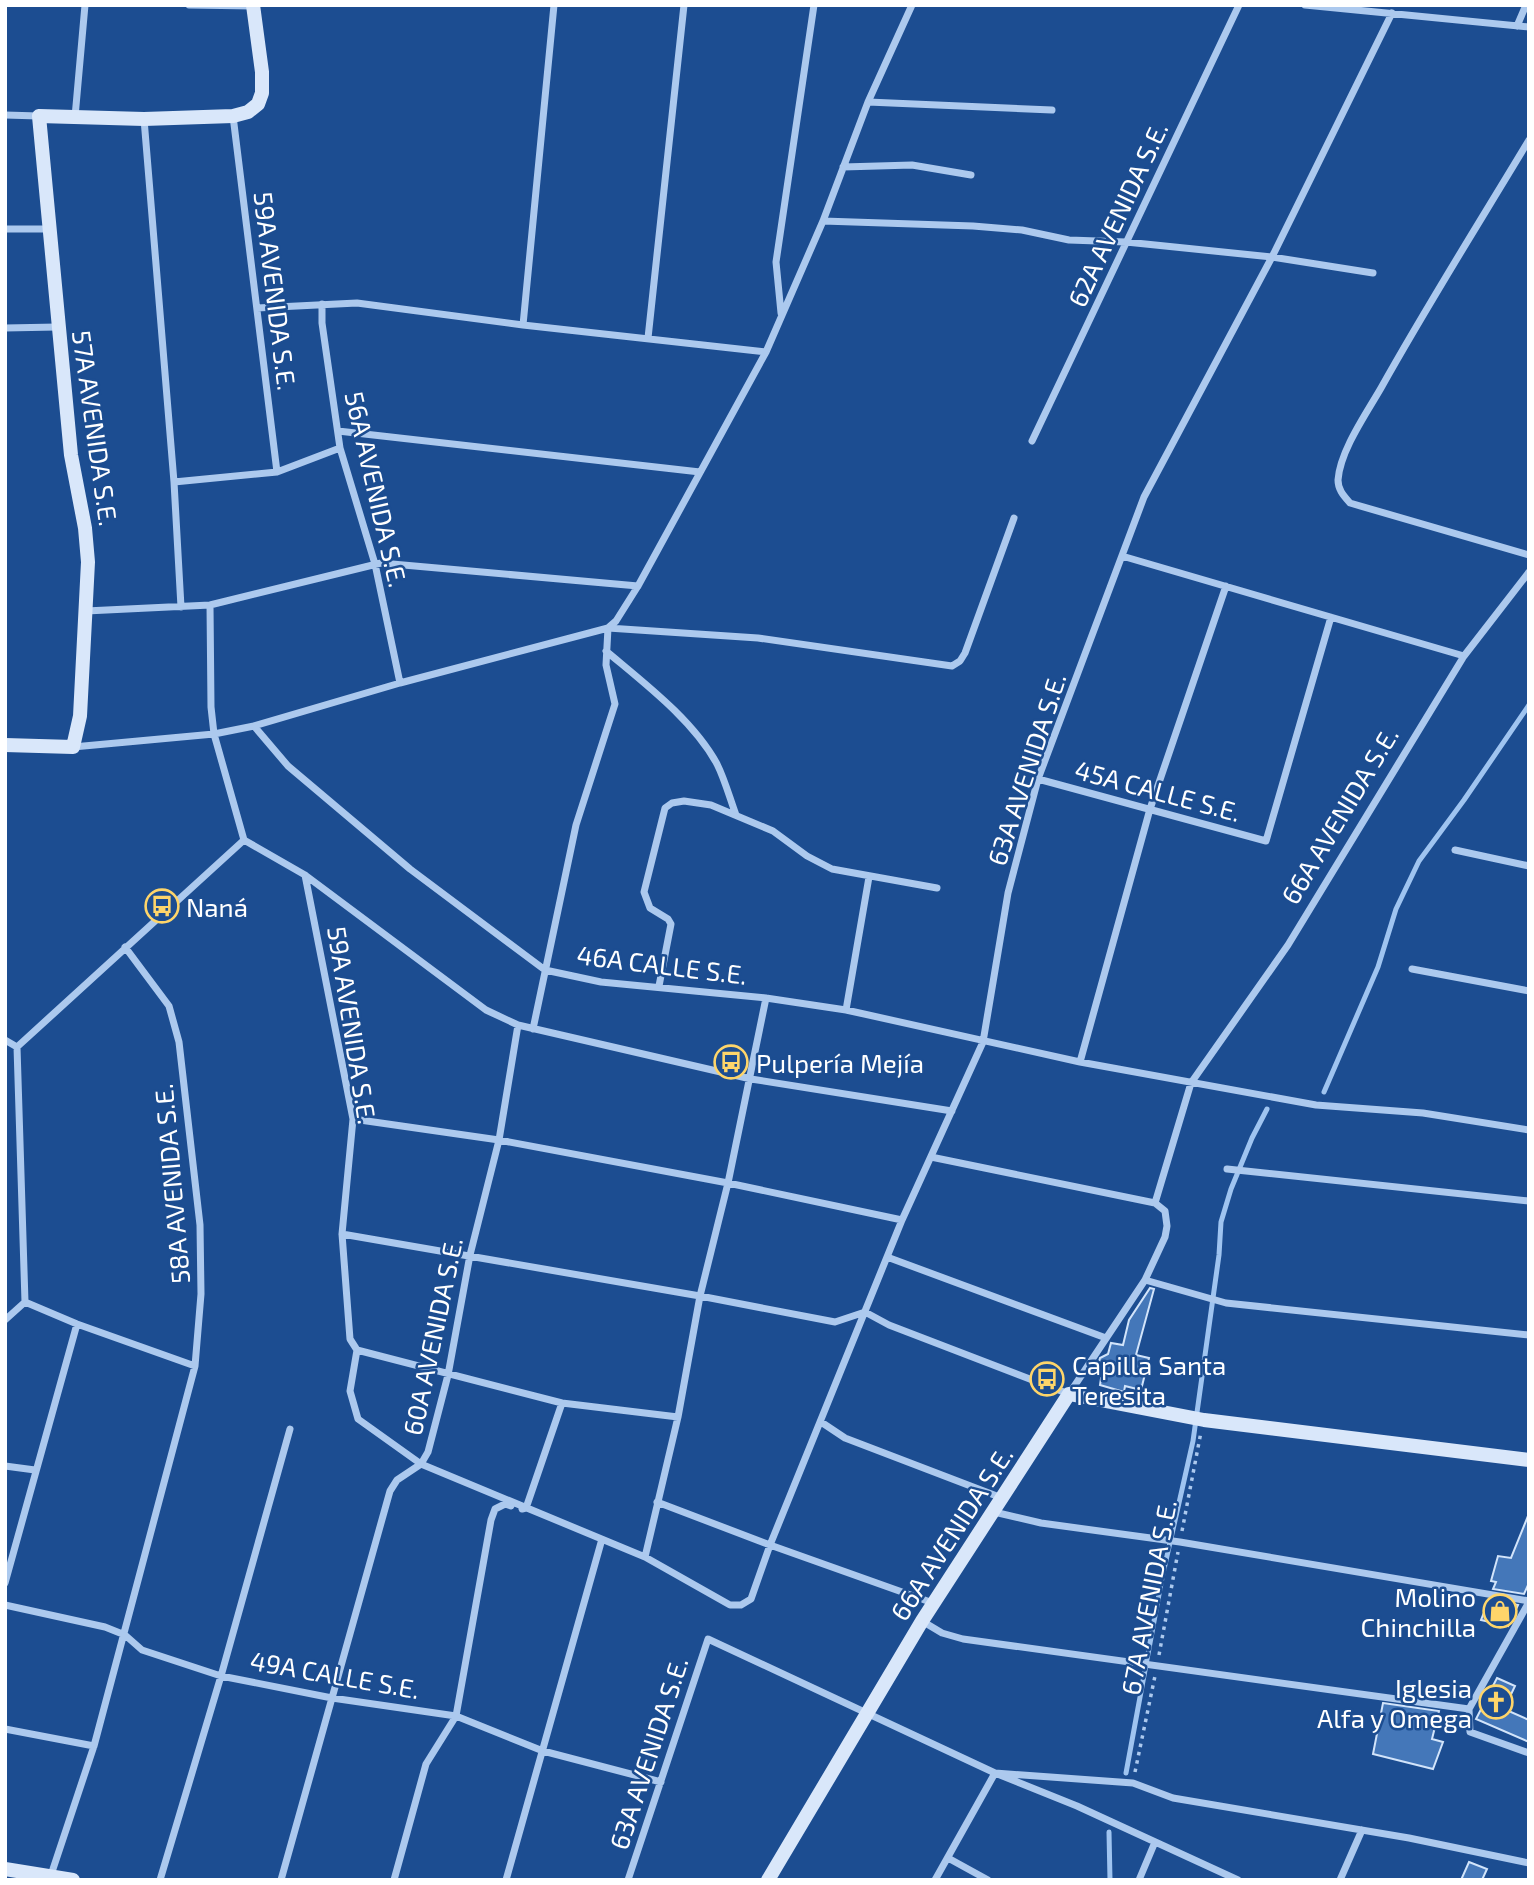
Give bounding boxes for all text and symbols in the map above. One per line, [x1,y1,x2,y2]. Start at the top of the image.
street label: 62A AVENIDA S.E. [1061,117,1173,311]
street label: 59A AVENIDA S.E. [248,190,304,392]
street label: 57A AVENIDA S.E. [67,328,125,528]
street label: 56A AVENIDA S.E. [339,388,415,590]
street label: 63A AVENIDA S.E. [980,669,1072,869]
street label: 66A AVENIDA S.E. [1274,721,1404,909]
street label: 45A CALLE S.E. [1072,753,1244,827]
bus stop icon: Naná [143,887,181,925]
place label: Naná [186,891,248,922]
street label: 59A AVENIDA S.E. [322,924,384,1126]
street label: 46A CALLE S.E. [575,938,749,990]
bus stop icon: Pulpería Mejía [712,1043,750,1081]
place label: Pulpería Mejía [756,1047,924,1078]
street label: 58A AVENIDA S.E. [147,1083,195,1285]
street label: 60A AVENIDA S.E. [396,1234,468,1438]
place label: Capilla Santa Teresita [1072,1349,1226,1410]
bus stop icon: Capilla Santa Teresita [1028,1360,1066,1398]
street label: 66A AVENIDA S.E. [883,1440,1019,1626]
street label: 67A AVENIDA S.E. [1114,1497,1182,1697]
place label: Molino Chinchilla [1361,1581,1476,1642]
shop icon: Molino Chinchilla [1481,1592,1519,1630]
street label: 49A CALLE S.E. [248,1644,422,1704]
street label: 63A AVENIDA S.E. [602,1653,694,1853]
place label: Iglesia Alfa y Omega [1317,1672,1472,1733]
church icon: Iglesia Alfa y Omega [1477,1683,1515,1721]

